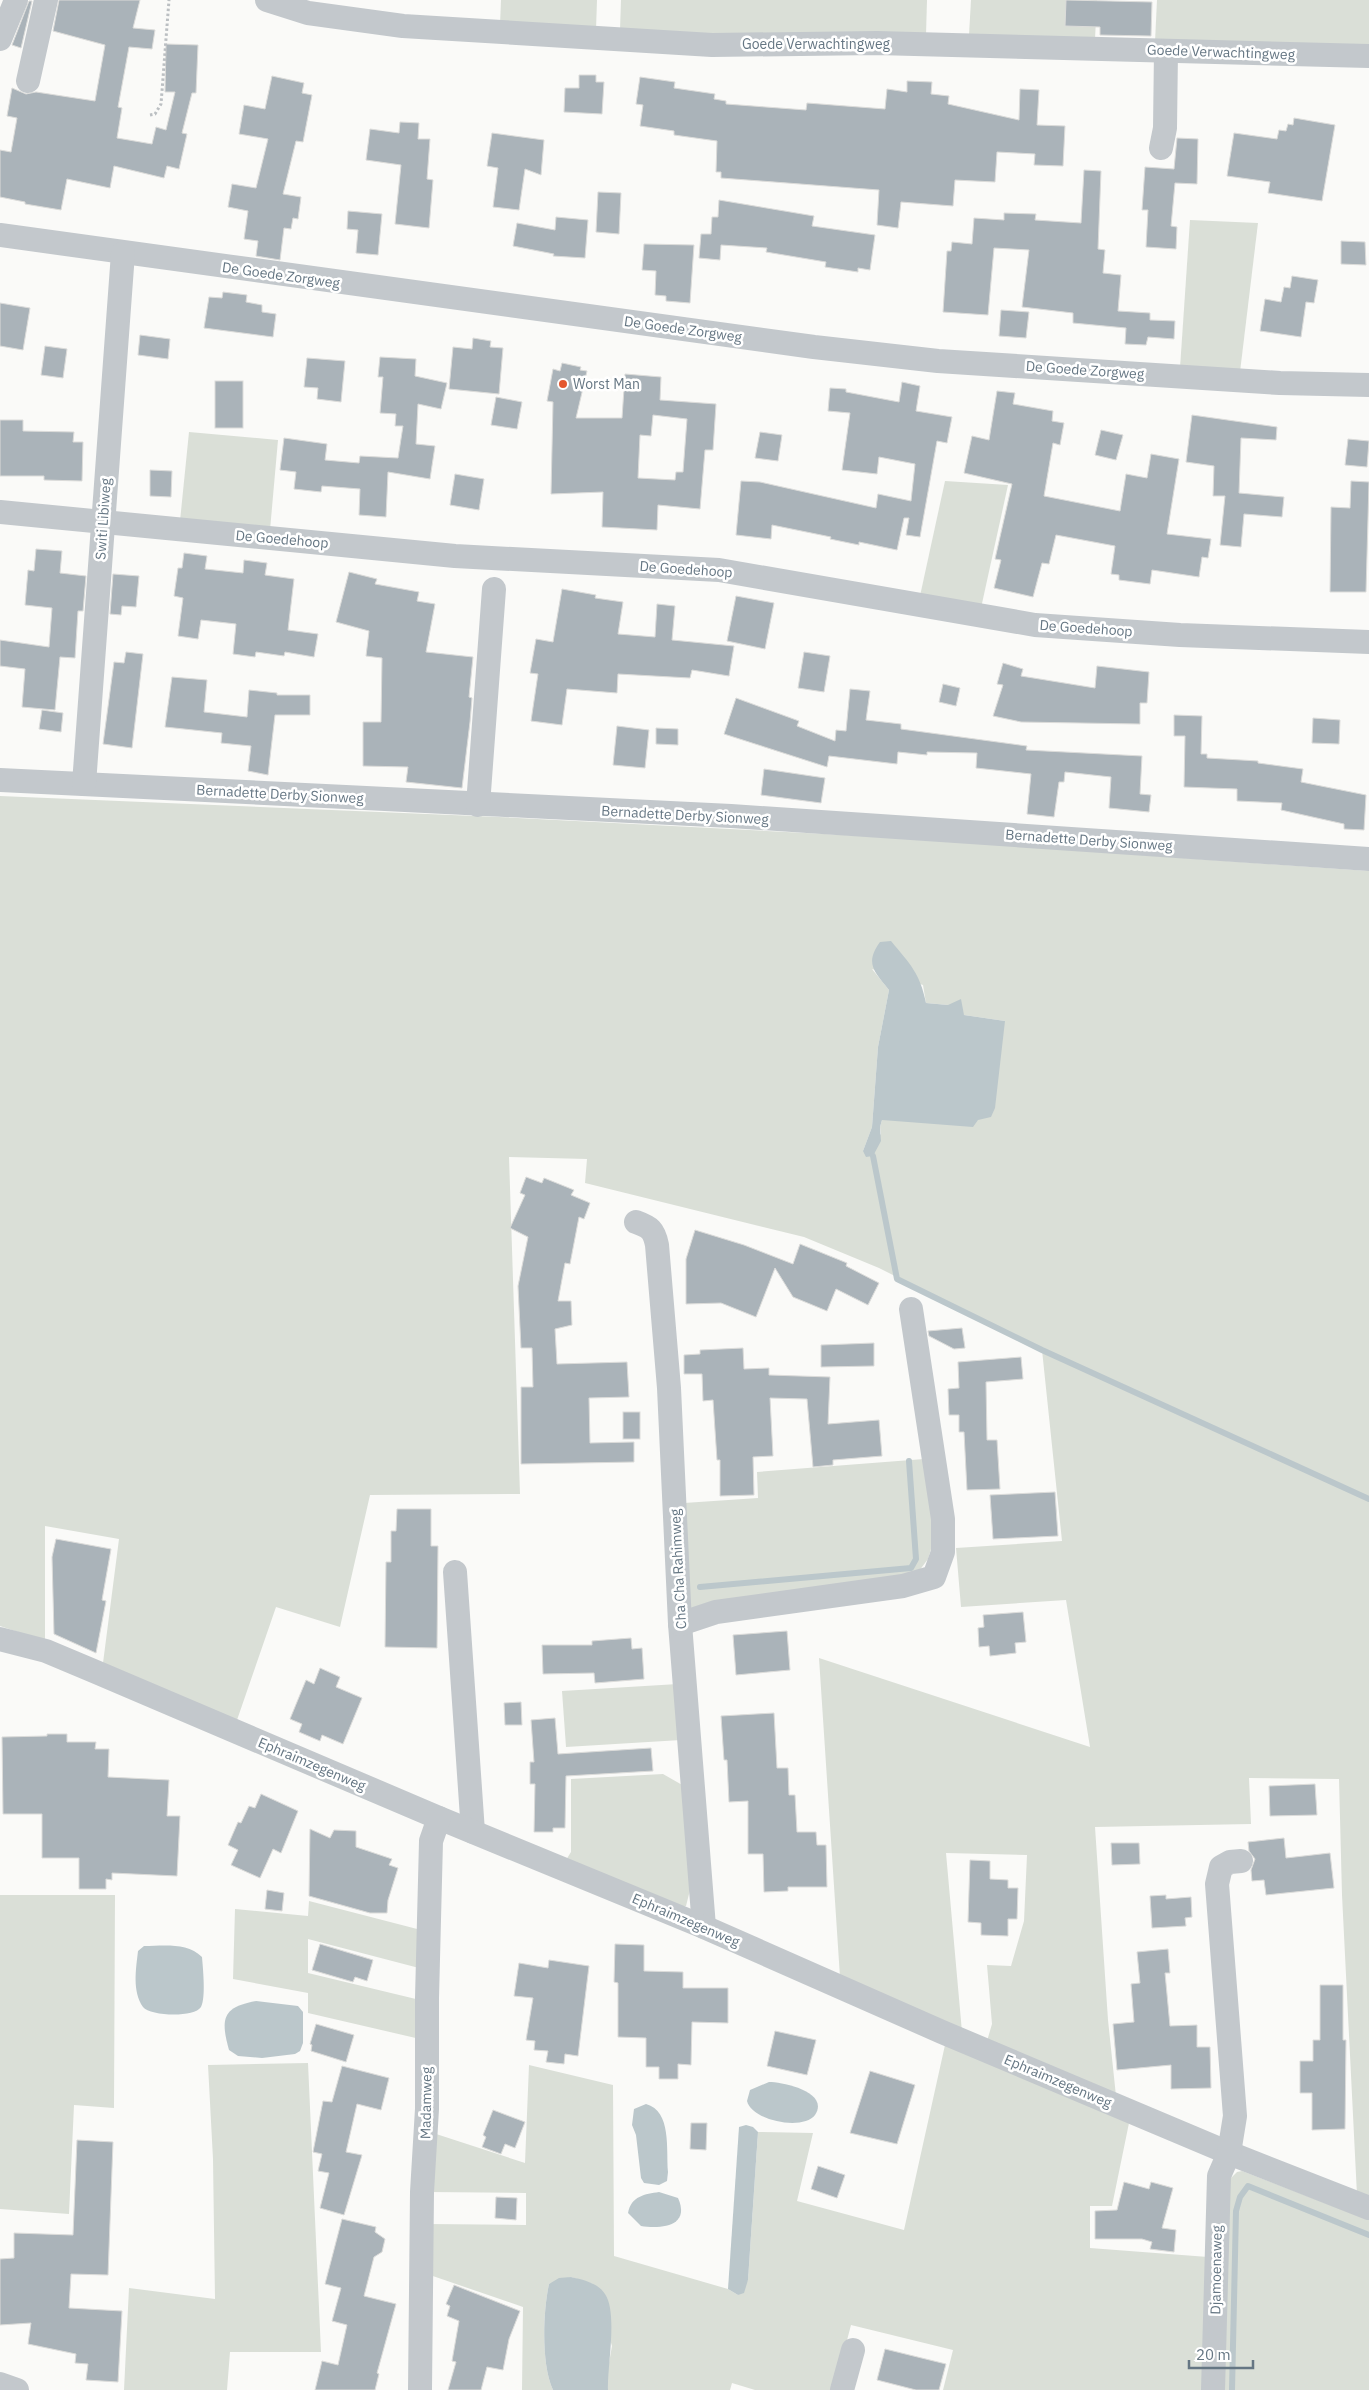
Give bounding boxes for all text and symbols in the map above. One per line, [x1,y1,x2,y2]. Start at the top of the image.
street label: Goede Verwachtingweg [742,35,891,53]
street label: Goede Verwachtingweg [1147,40,1296,64]
street label: De Goede Zorgweg [221,258,342,292]
street label: De Goede Zorgweg [623,312,744,346]
street label: De Goede Zorgweg [1025,357,1145,383]
place label: Worst Man [573,375,640,393]
marker: Worst Man [557,378,569,390]
street label: Switi Libiweg [91,477,115,561]
street label: De Goedehoop [235,526,329,552]
street label: De Goedehoop [639,557,733,581]
street label: De Goedehoop [1039,616,1133,640]
street label: Bernadette Derby Sionweg [196,781,365,807]
street label: Bernadette Derby Sionweg [601,802,770,828]
street label: Bernadette Derby Sionweg [1005,825,1174,855]
street label: Cha Cha Rahimweg [666,1508,690,1630]
street label: Ephraimzegenweg [255,1733,369,1795]
street label: Ephraimzegenweg [629,1889,743,1951]
street label: Ephraimzegenweg [1001,2050,1115,2112]
street label: Madamweg [416,2066,436,2139]
street label: Djamoenaweg [1206,2225,1226,2315]
scale bar [1189,2338,1253,2370]
text: 20 m [1196,2345,1231,2364]

